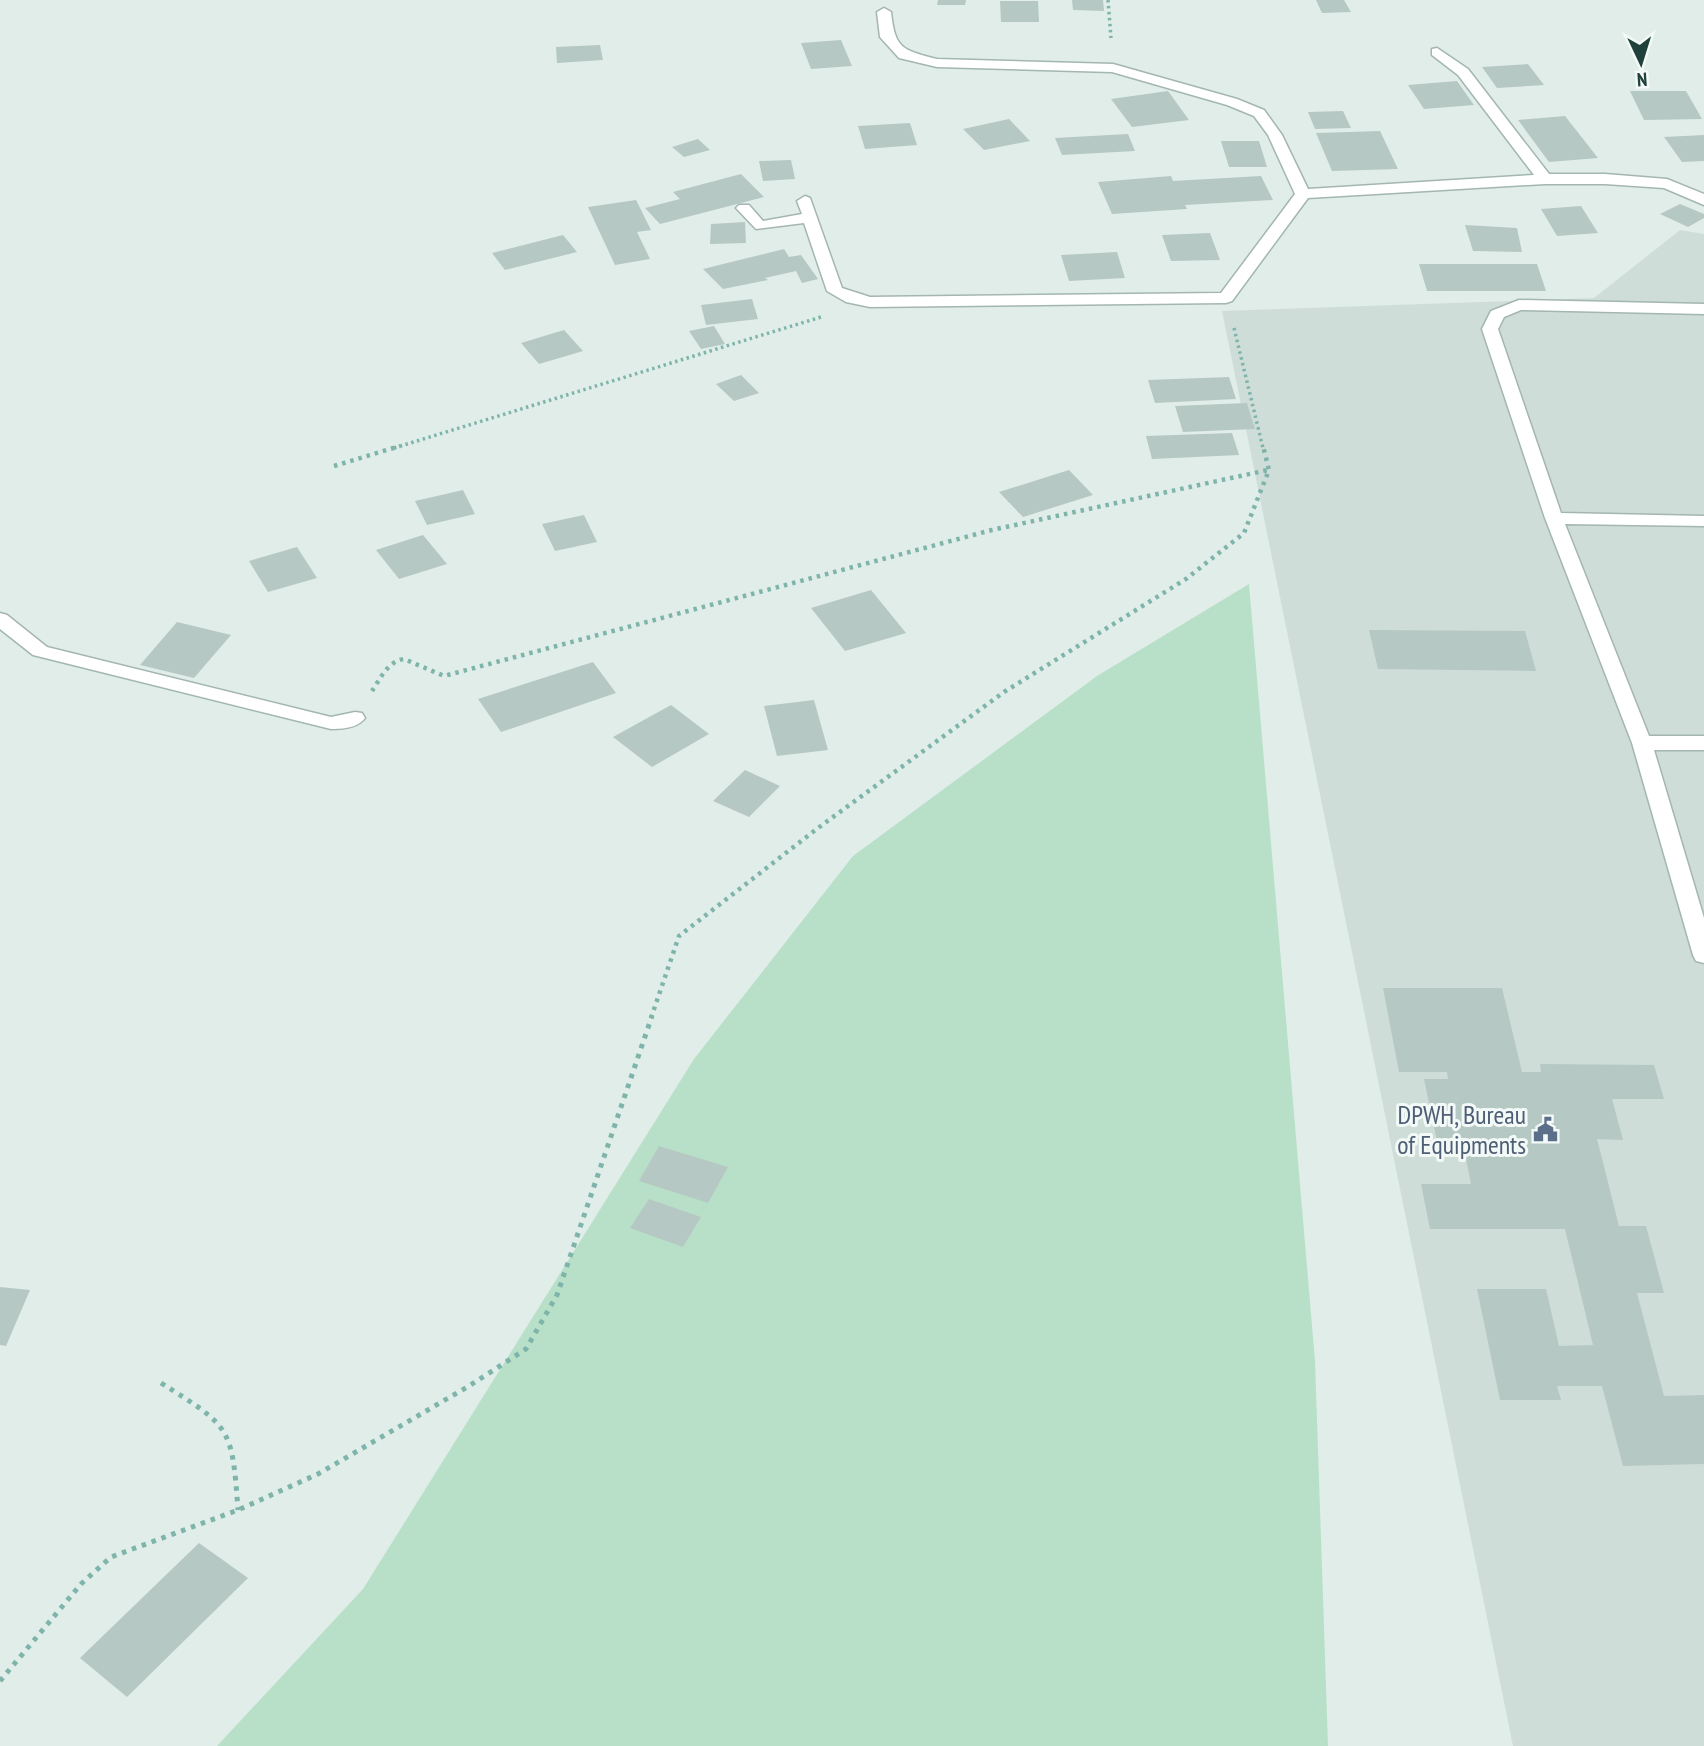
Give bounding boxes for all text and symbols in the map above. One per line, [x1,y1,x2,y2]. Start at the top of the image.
north arrow [1606,28,1676,98]
text: N [1636,68,1648,92]
place label: DPWH, Bureau of Equipments [1397,1098,1526,1161]
public building icon: DPWH, Bureau of Equipments [1532,1115,1560,1143]

